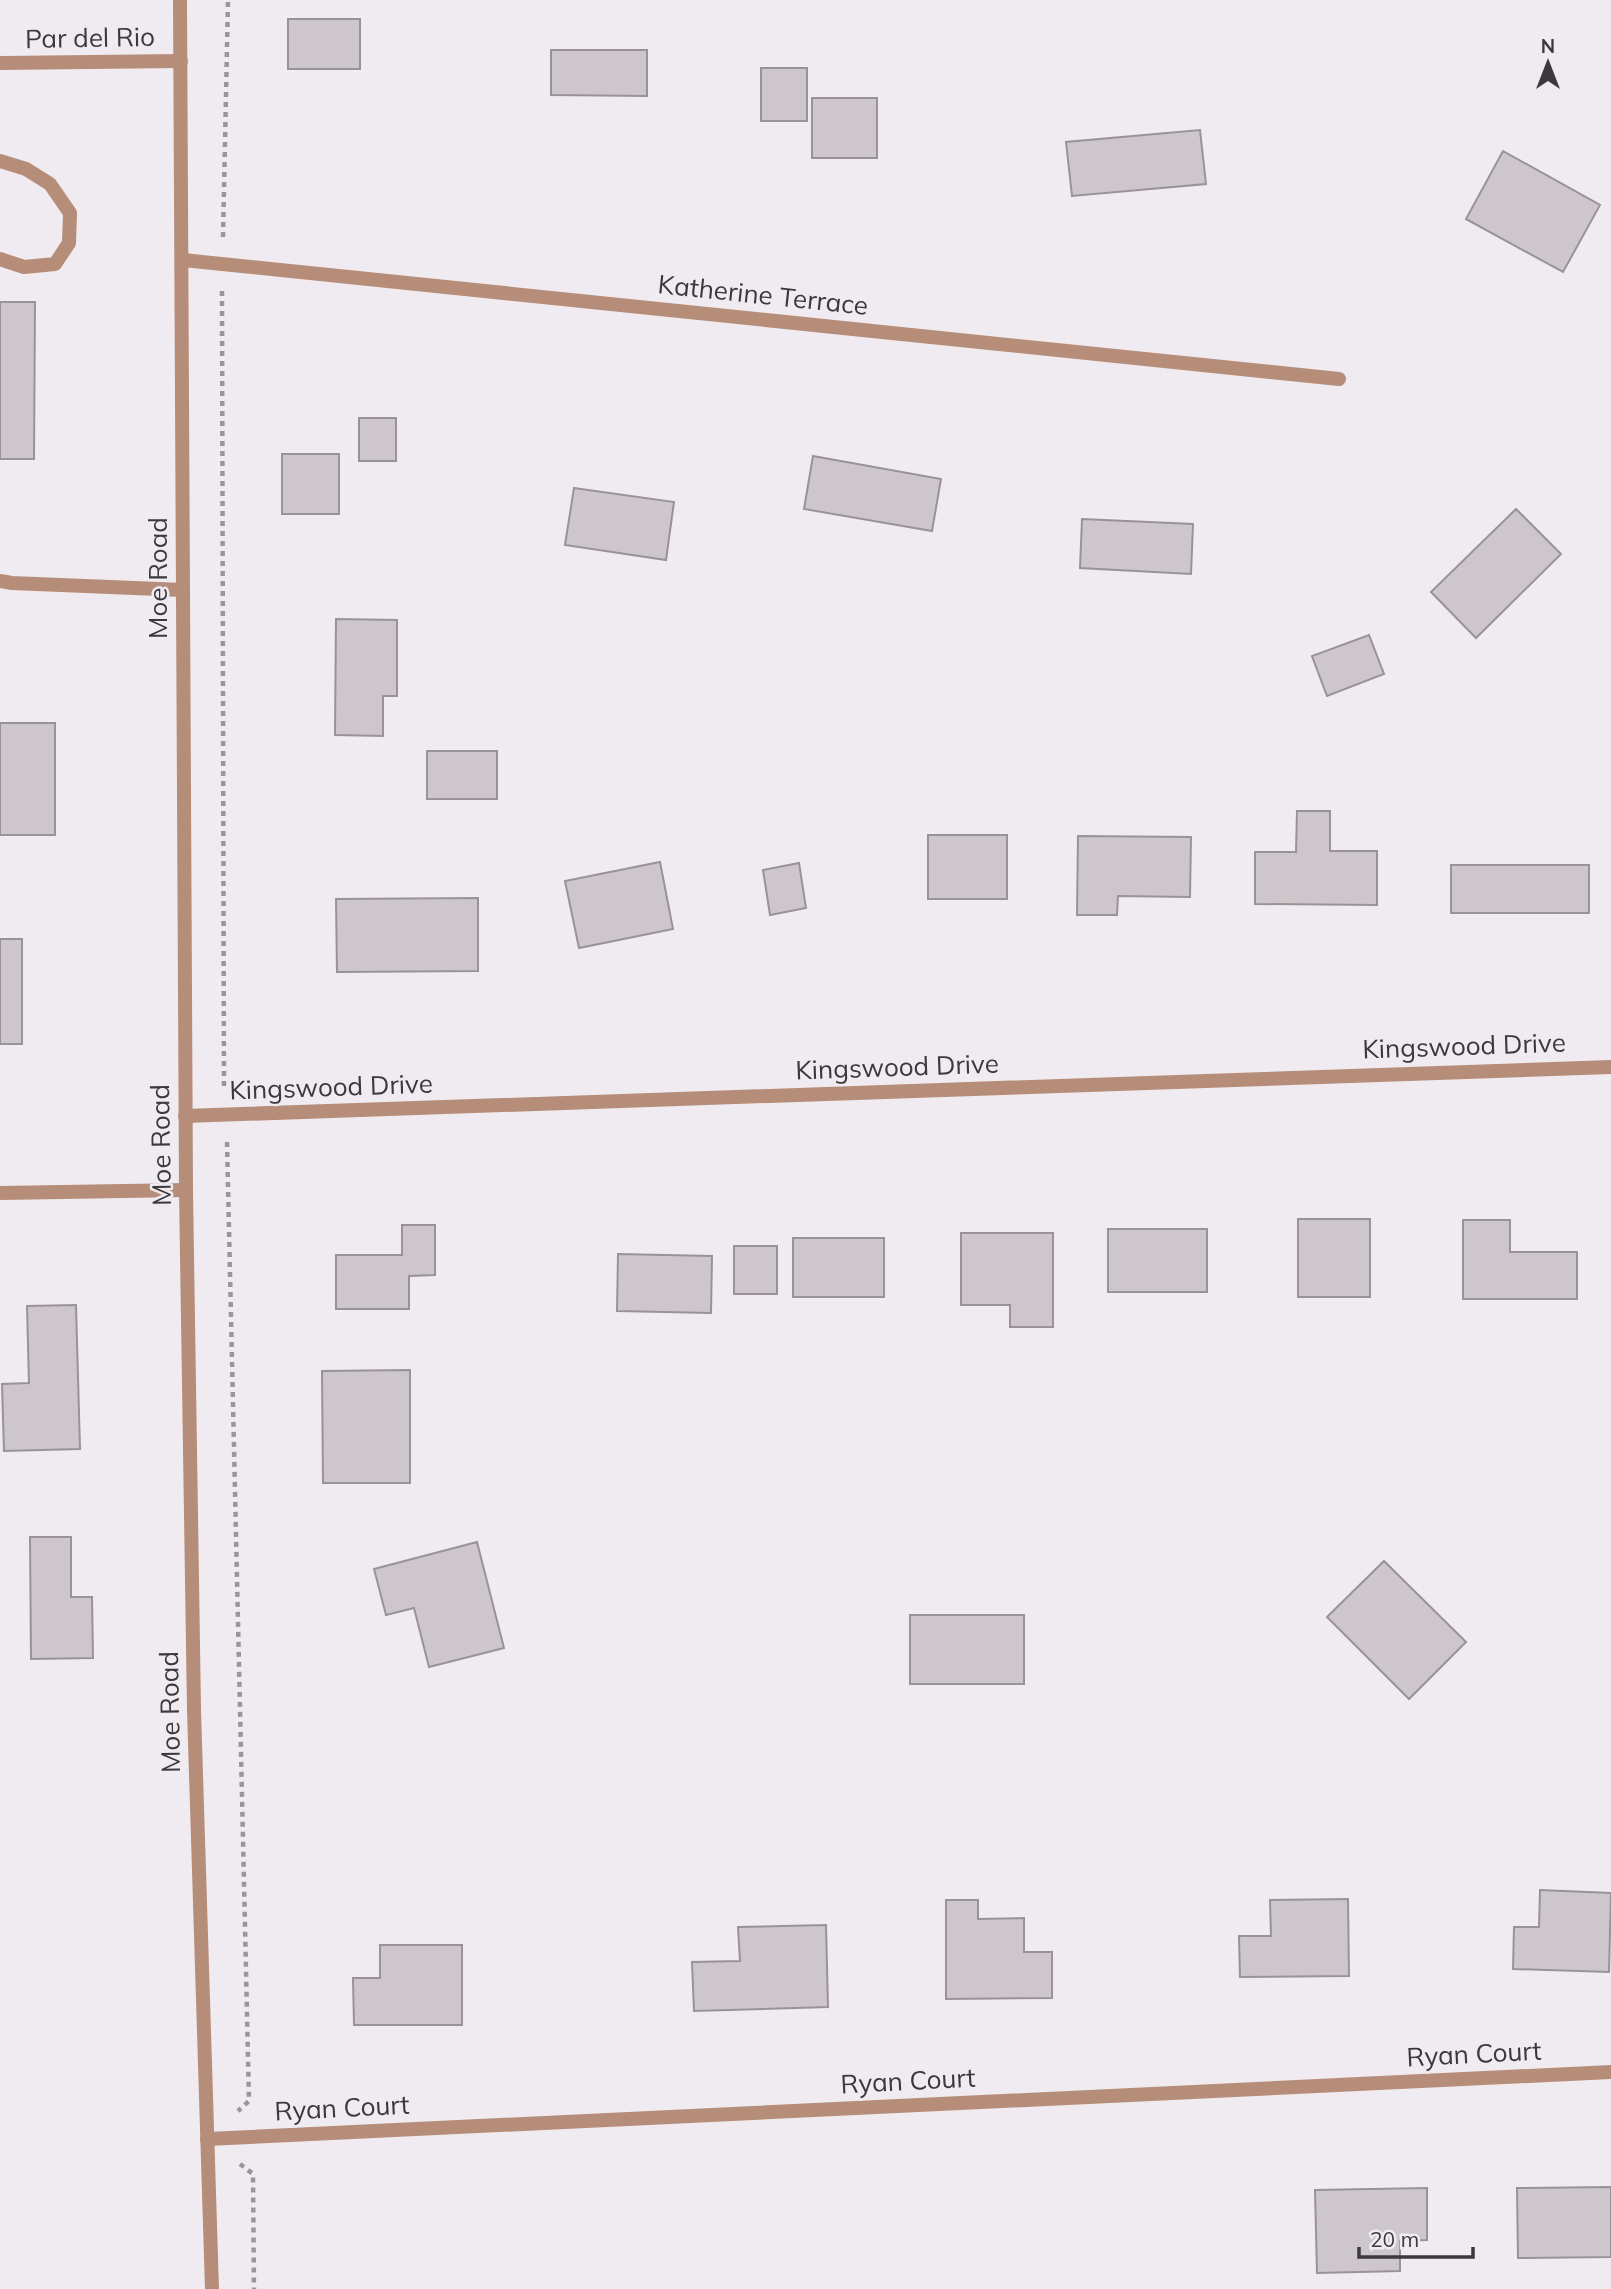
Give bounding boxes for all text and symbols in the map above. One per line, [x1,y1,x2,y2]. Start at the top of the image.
street label: Par del Rio [25,20,155,55]
north arrow [1513,28,1583,98]
text: N [1541,34,1555,58]
street label: Katherine Terrace [656,267,870,322]
street label: Moe Road [141,517,174,639]
street label: Kingswood Drive [1362,1025,1566,1066]
street label: Kingswood Drive [795,1046,999,1087]
street label: Kingswood Drive [229,1066,433,1107]
street label: Moe Road [143,1084,178,1206]
street label: Moe Road [152,1651,187,1773]
street label: Ryan Court [1406,2033,1542,2074]
street label: Ryan Court [840,2060,976,2101]
street label: Ryan Court [274,2087,410,2128]
scale bar [1359,2216,1473,2260]
text: 20 m [1370,2226,1419,2252]

